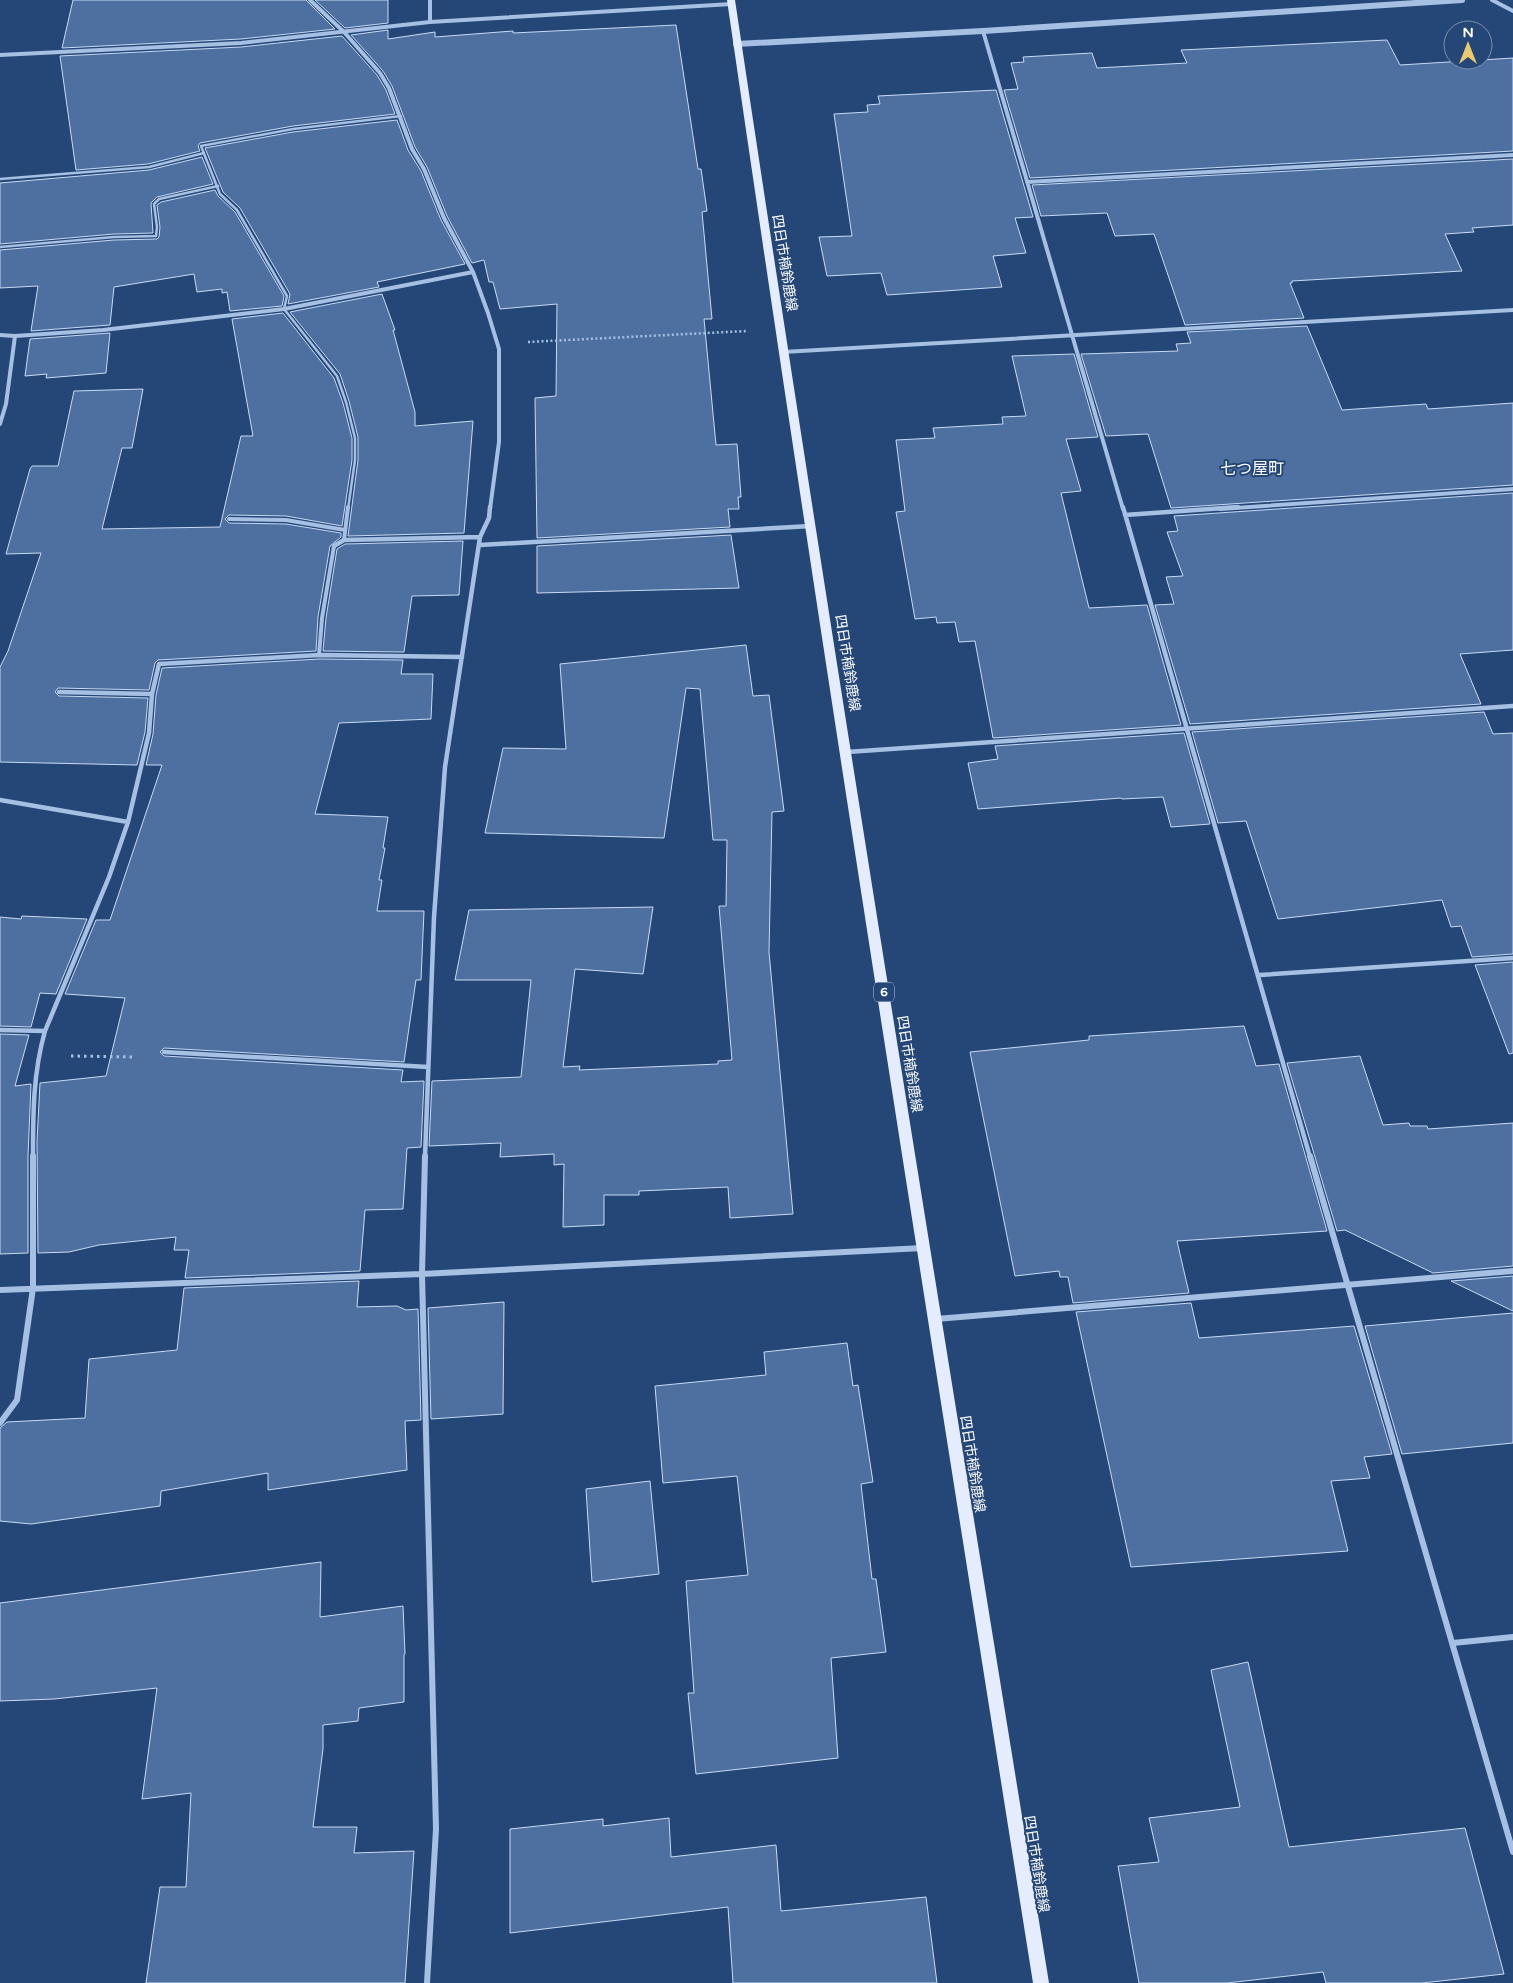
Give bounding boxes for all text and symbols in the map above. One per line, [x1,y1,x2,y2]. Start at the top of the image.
north arrow [1443,20,1493,70]
text: N [1462,24,1474,41]
street label: 四日市楠鈴鹿線 [768,213,801,313]
district label: 七つ屋町 [1220,459,1284,479]
street label: 四日市楠鈴鹿線 [831,613,864,713]
road number: 6 [874,982,894,1002]
street label: 四日市楠鈴鹿線 [893,1014,926,1114]
street label: 四日市楠鈴鹿線 [956,1414,989,1514]
street label: 四日市楠鈴鹿線 [1020,1814,1053,1914]

